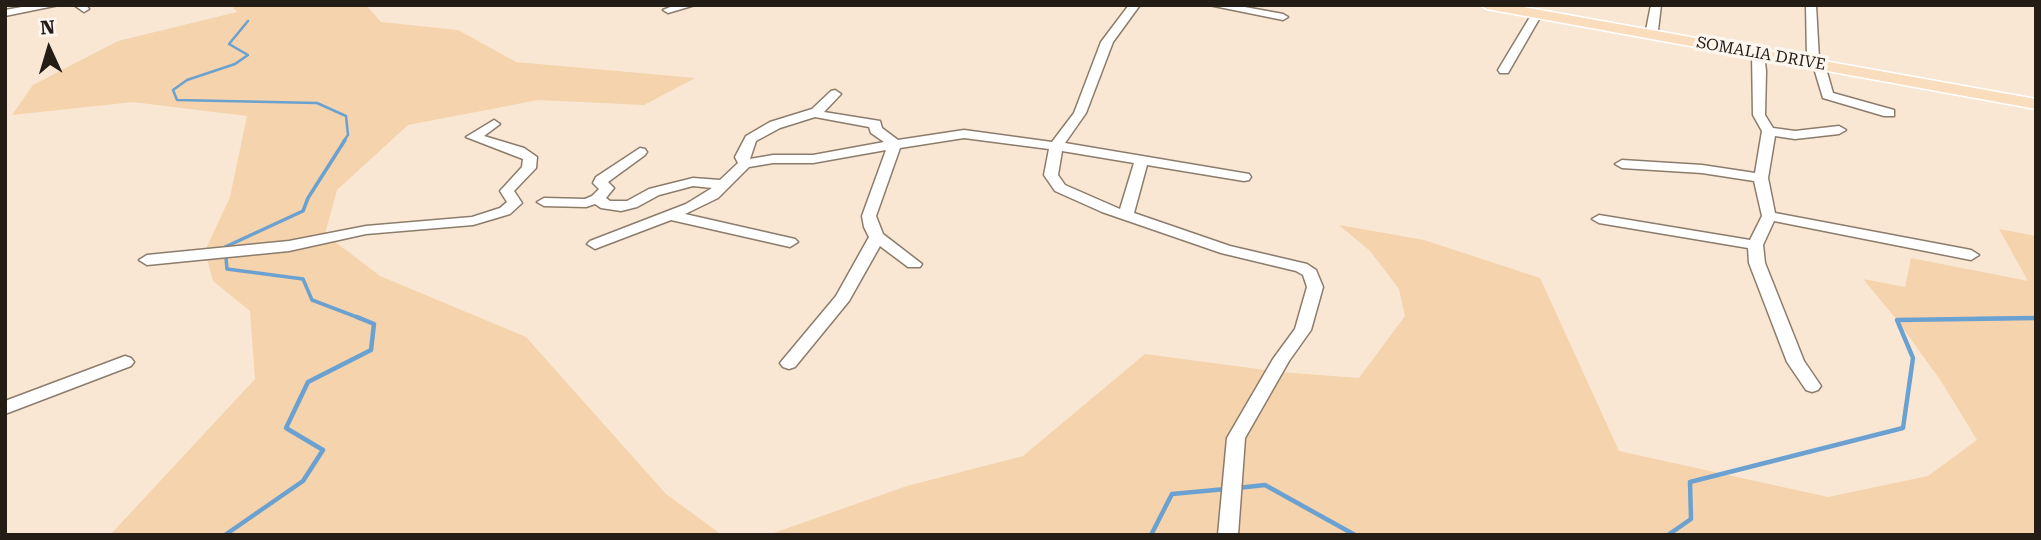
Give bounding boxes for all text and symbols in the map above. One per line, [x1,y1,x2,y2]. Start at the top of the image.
north arrow [14,14,84,84]
text: N [39,16,56,40]
street label: SOMALIA DRIVE [1695,33,1827,75]

